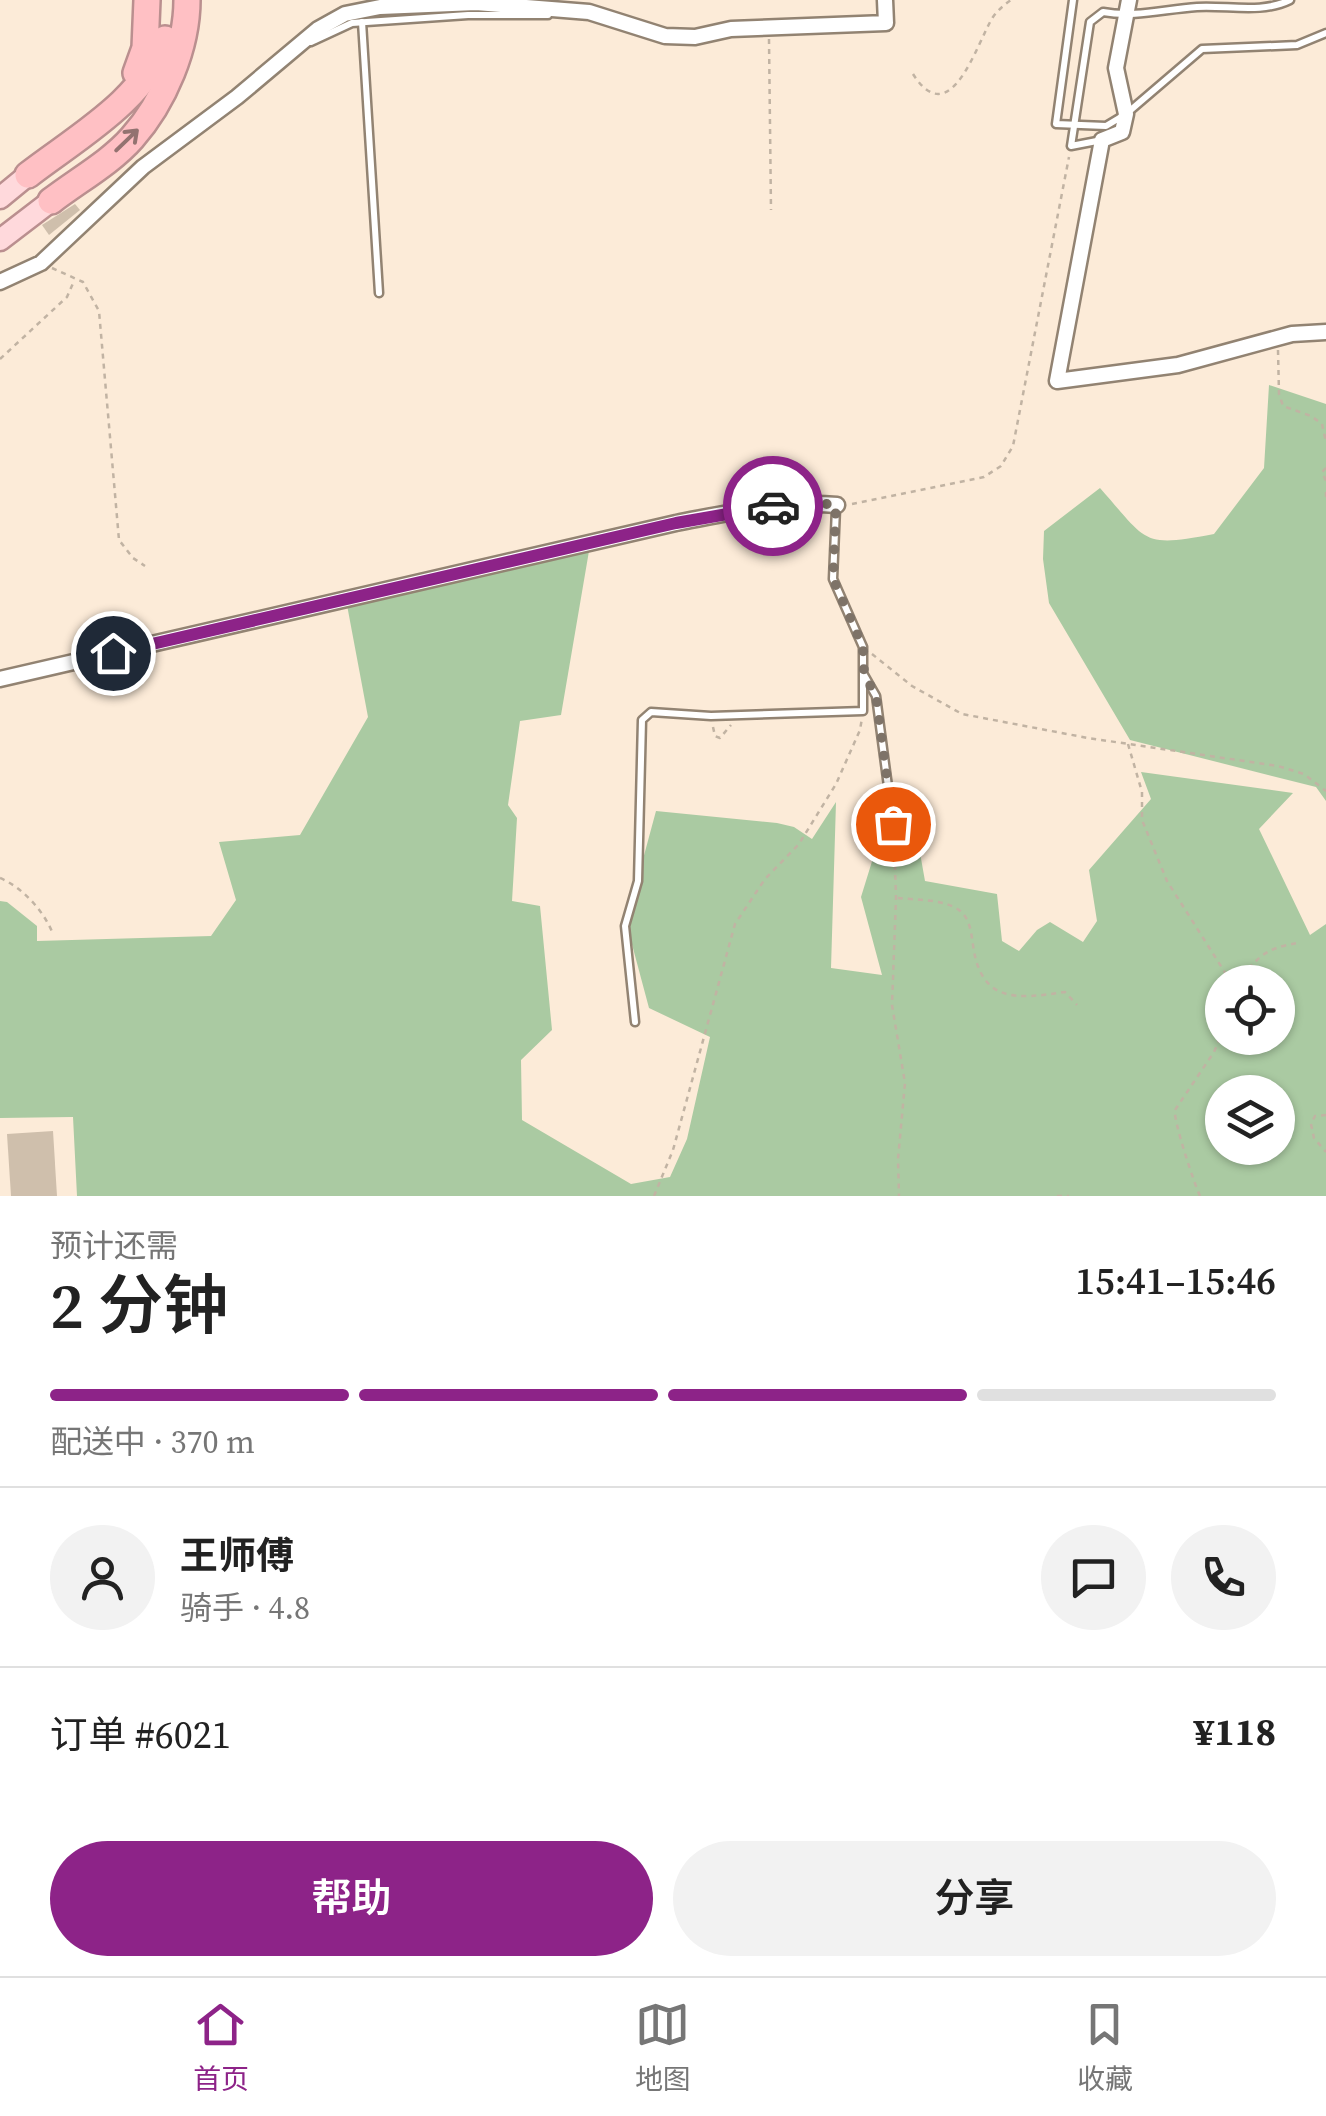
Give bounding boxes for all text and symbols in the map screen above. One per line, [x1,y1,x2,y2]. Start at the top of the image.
one-way arrow [114,128,138,152]
courier [723,456,823,556]
icon: car [746,479,801,534]
pin [71,611,156,696]
icon: home [86,626,141,681]
pin [851,782,936,867]
icon: bag [866,797,921,852]
map controls [1205,965,1295,1165]
button: locate [1205,965,1295,1055]
button: layers [1205,1075,1295,1165]
text: 预计还需 [50,1224,178,1268]
text: 15:41–15:46 [1075,1255,1276,1307]
text: 2 分钟 [50,1261,228,1350]
text: 配送中 · 370 m [50,1420,255,1464]
button: person [50,1525,155,1630]
button: chat [1041,1525,1146,1630]
button: phone [1171,1525,1276,1630]
text: 王师傅 [180,1530,294,1582]
text: 骑手 · 4.8 [180,1586,310,1630]
text: ¥118 [1194,1706,1276,1758]
text: 订单 #6021 [50,1709,231,1761]
button: 帮助 [50,1841,653,1956]
button: 分享 [673,1841,1276,1956]
tab: 首页 [193,1997,249,2098]
tab: 地图 [635,1997,691,2098]
tab: 收藏 [1077,1997,1133,2098]

